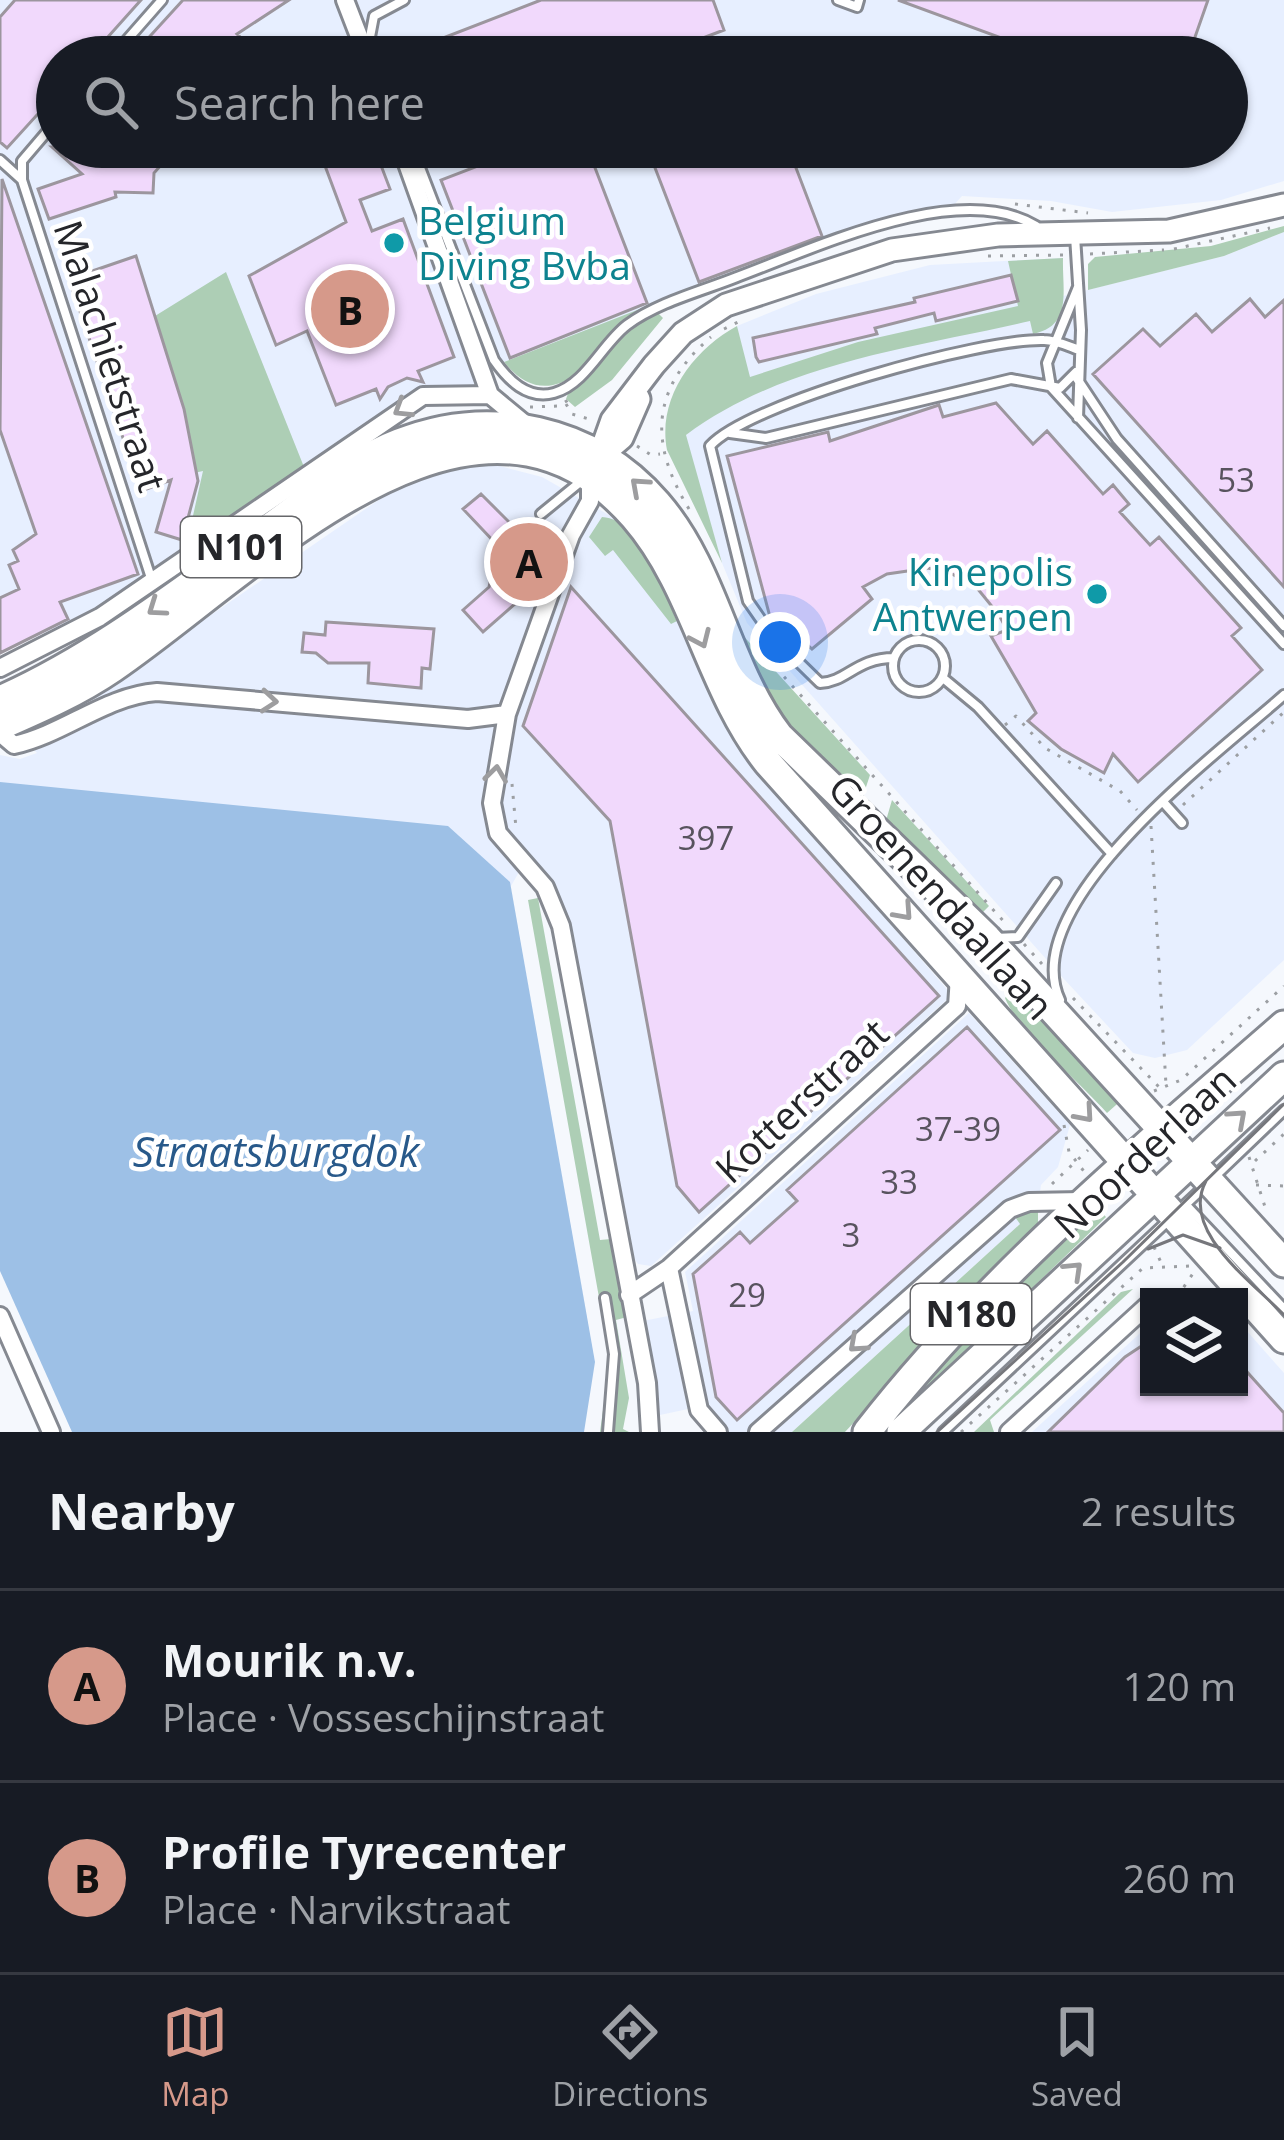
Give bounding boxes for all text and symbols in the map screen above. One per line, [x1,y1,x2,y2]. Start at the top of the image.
search box [36,36,1248,168]
icon: search [78,69,144,135]
text: Search here [174,72,425,133]
place label: Belgium Diving Bvba [418,193,631,291]
street label: Malachietstraat [43,213,180,498]
marker: Belgium Diving Bvba [381,230,407,256]
pin: B [311,264,389,354]
one-way arrow [393,395,415,417]
house number: 53 [1217,457,1255,502]
one-way arrow [631,479,653,500]
road number: N101 [181,517,301,577]
pin: A [490,517,568,607]
place label: Kinepolis Antwerpen [873,544,1073,642]
marker: Kinepolis Antwerpen [1084,581,1110,607]
one-way arrow [147,594,169,616]
your location [750,612,810,672]
one-way arrow [686,627,710,648]
one-way arrow [260,688,279,713]
street label: Groenendaallaan [818,762,1067,1030]
one-way arrow [482,764,508,784]
house number: 397 [678,815,734,860]
one-way arrow [890,899,911,920]
street label: Kotterstraat [703,1006,899,1194]
street label: Noorderlaan [1041,1053,1247,1249]
one-way arrow [1071,1101,1092,1122]
house number: 37-39 [915,1106,1001,1151]
one-way arrow [1225,1111,1246,1132]
water label: Straatsburgdok [133,1122,421,1179]
house number: 33 [880,1159,918,1204]
house number: 3 [842,1212,860,1257]
one-way arrow [1060,1263,1082,1285]
house number: 29 [728,1272,766,1317]
road number: N180 [911,1284,1031,1344]
map controls [1140,1288,1248,1396]
button: layers [1140,1288,1248,1396]
one-way arrow [849,1330,871,1351]
text: Nearby [48,1475,235,1545]
text: 2 results [1081,1484,1236,1537]
text: Mourik n.v. [162,1629,416,1690]
text: A [74,1659,100,1712]
text: 120 m [1123,1659,1236,1712]
text: Place · Vosseschijnstraat [162,1690,604,1743]
text: Profile Tyrecenter [162,1821,566,1882]
text: B [74,1851,100,1904]
text: 260 m [1123,1851,1236,1904]
text: Place · Narvikstraat [162,1882,511,1935]
tab: Map [161,1999,230,2116]
tab: Directions [552,1999,708,2116]
tab: Saved [1031,1999,1123,2116]

